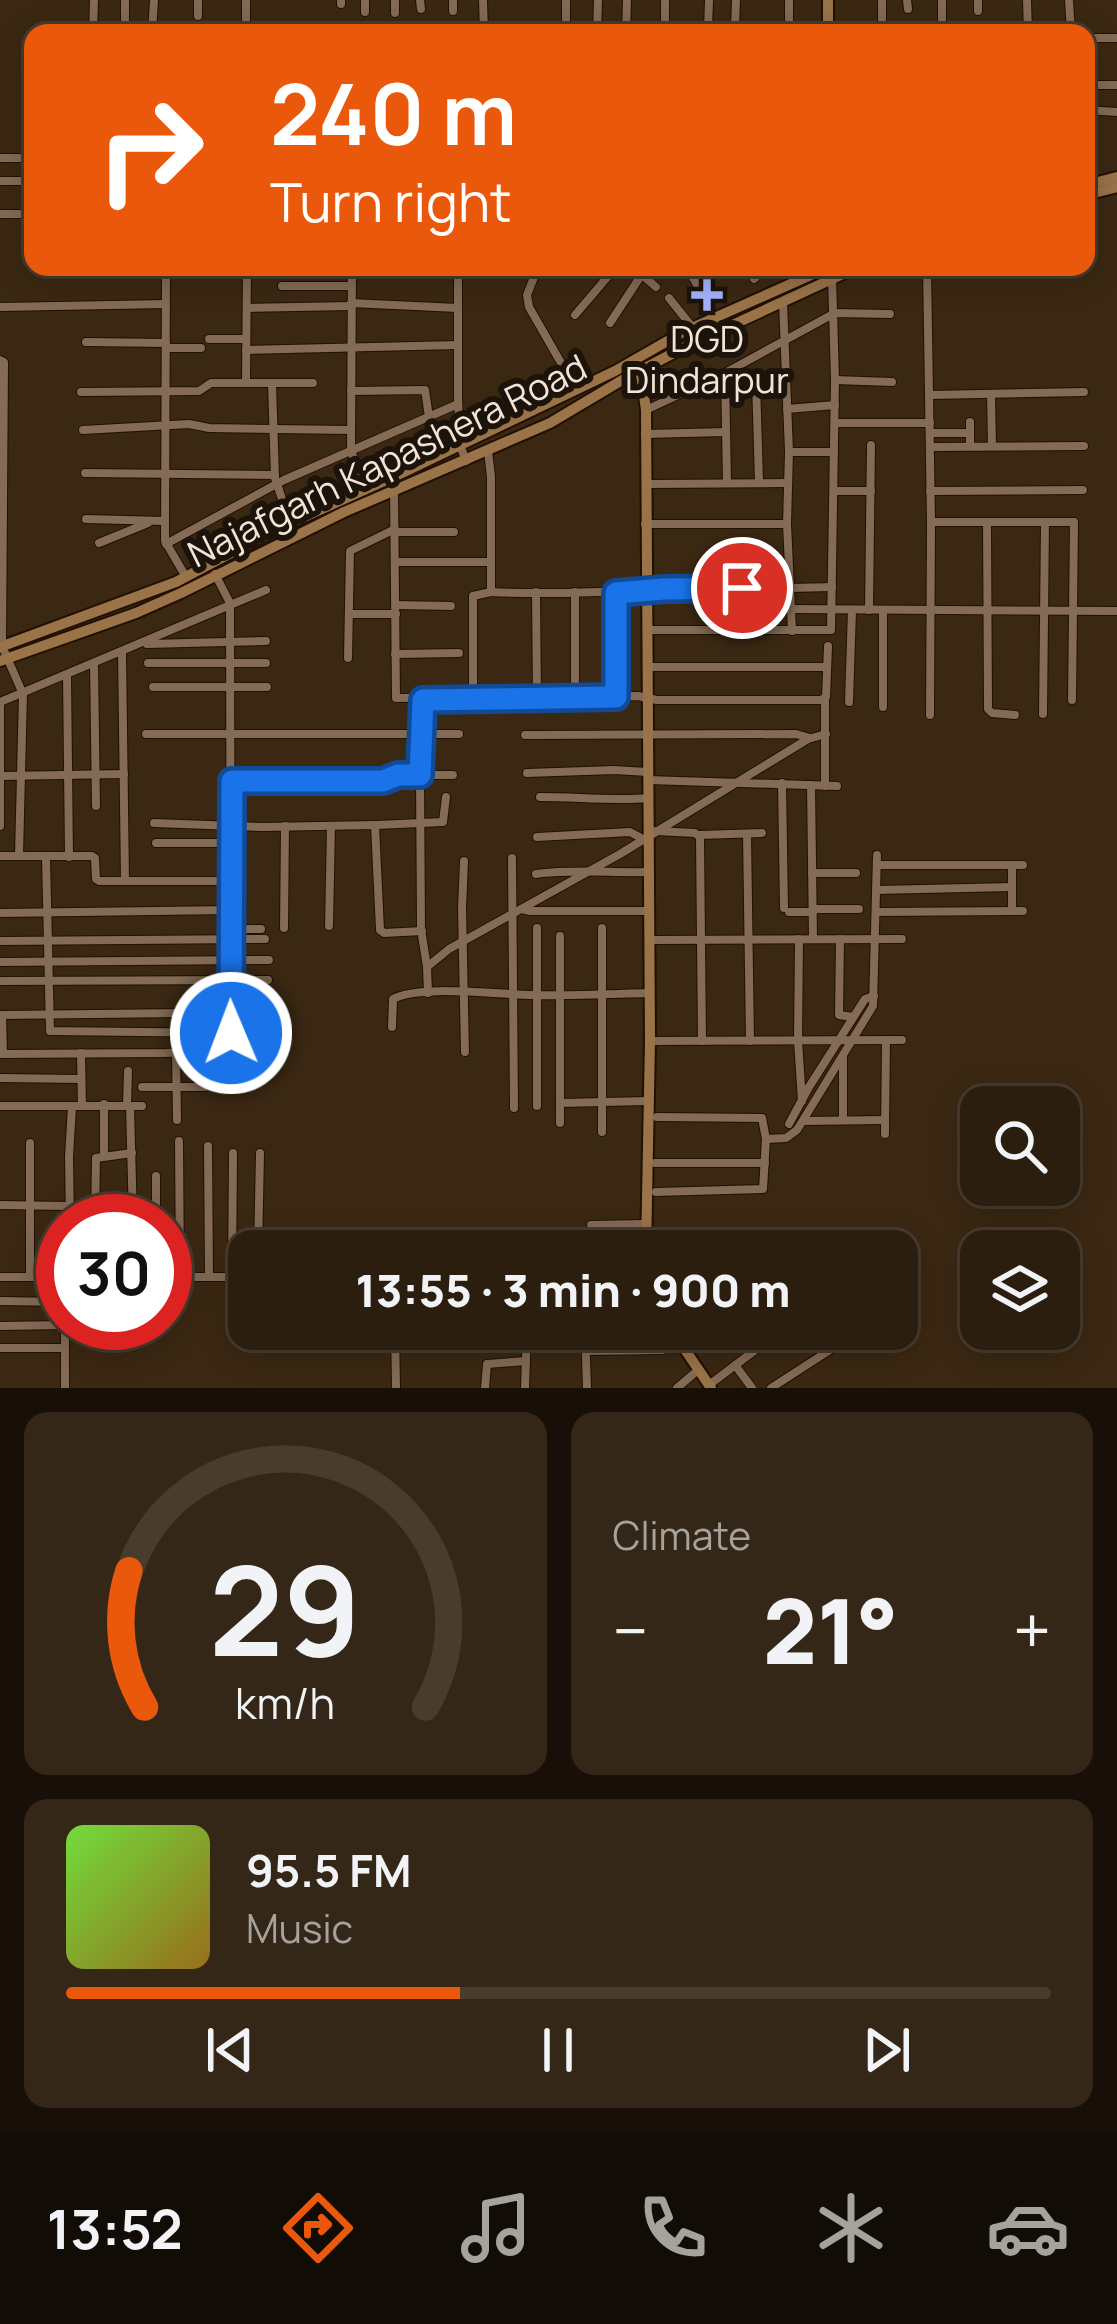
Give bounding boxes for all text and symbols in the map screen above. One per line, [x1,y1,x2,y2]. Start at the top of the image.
text: 240 m [270,55,517,170]
icon: right [72,72,228,228]
text: Turn right [270,164,512,238]
marker: DGD Dindarpur [691,279,723,311]
place label: DGD Dindarpur [625,314,789,404]
street label: Najafgarh Kapashera Road [179,342,595,578]
pin [691,537,793,639]
icon: arrive [709,555,775,621]
position arrow [168,970,294,1096]
map controls [960,1086,1080,1350]
button: search [960,1086,1080,1206]
speed limit sign: 30 [36,1194,192,1350]
button: layers [960,1230,1080,1350]
text: 13:55 · 3 min · 900 m [356,1259,790,1321]
text: Climate [613,1508,751,1562]
text: 29 [209,1523,361,1693]
text: 21° [763,1568,898,1691]
text: − [613,1585,648,1675]
text: + [1013,1585,1051,1675]
text: km/h [235,1672,335,1731]
text: 95.5 FM [246,1839,411,1901]
text: Music [246,1901,353,1955]
icon: previous [197,2017,263,2083]
icon: pause [525,2017,591,2083]
icon: next [854,2017,920,2083]
icon: directions [276,2186,360,2270]
icon: music [454,2186,538,2270]
icon: phone [631,2186,715,2270]
icon: climate [809,2186,893,2270]
icon: car [986,2186,1070,2270]
text: 13:52 [47,2191,183,2265]

